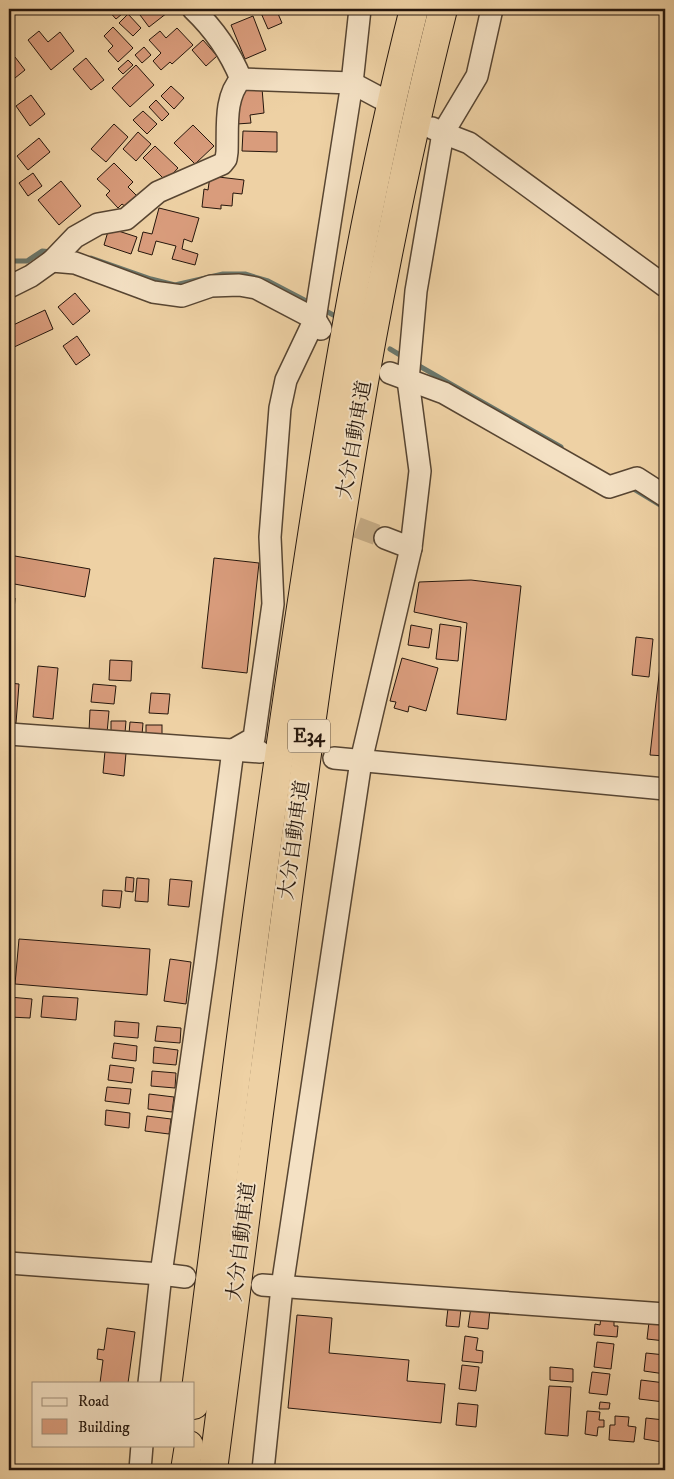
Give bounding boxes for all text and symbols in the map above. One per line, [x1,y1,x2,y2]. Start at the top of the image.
street label: 大分自動車道 [332,379,378,501]
road number: E34 [288,719,330,752]
street label: 大分自動車道 [274,779,316,901]
street label: 大分自動車道 [222,1181,262,1303]
legend [32,1382,195,1446]
text: Road [78,1392,110,1411]
text: Building [78,1418,130,1437]

